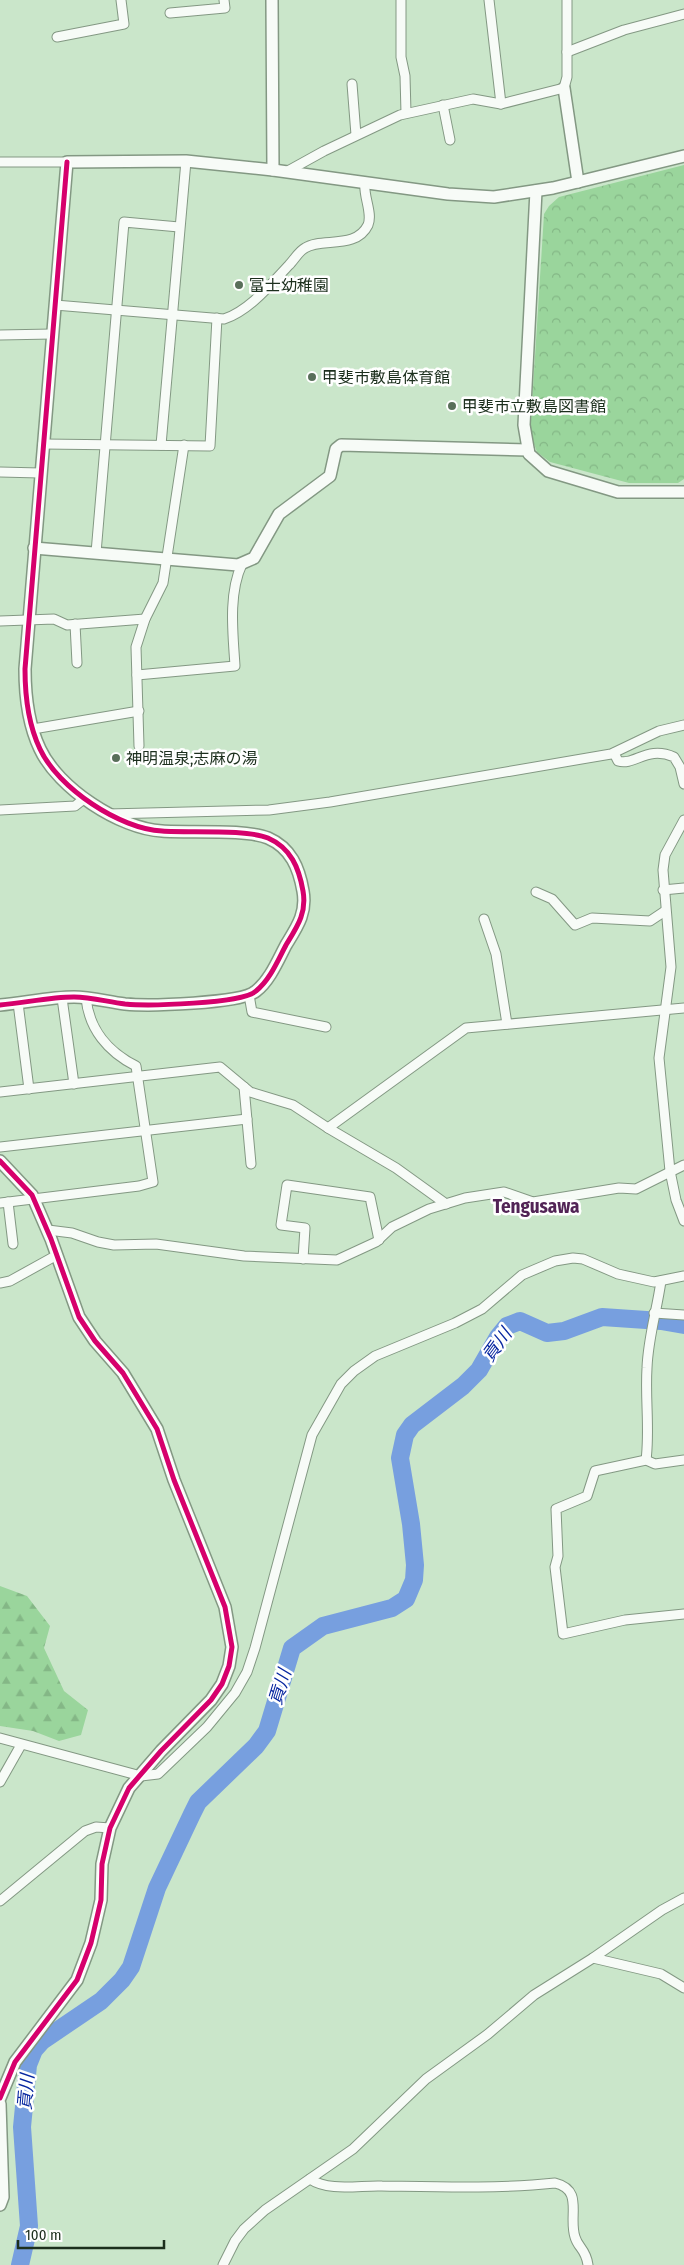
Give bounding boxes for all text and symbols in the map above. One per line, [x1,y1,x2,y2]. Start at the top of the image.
place label: 富士幼稚園 [249,276,329,295]
marker: 富士幼稚園 [233,279,245,291]
place label: 甲斐市敷島体育館 [322,368,450,387]
marker: 甲斐市敷島体育館 [306,371,318,383]
place label: 甲斐市立敷島図書館 [462,397,606,416]
marker: 甲斐市立敷島図書館 [446,400,458,412]
place label: 神明温泉;志麻の湯 [126,749,257,768]
marker: 神明温泉;志麻の湯 [110,752,122,764]
district label: Tengusawa [493,1195,579,1218]
water label: 貢川 [478,1322,518,1366]
water label: 貢川 [264,1665,296,1707]
water label: 貢川 [13,2071,39,2111]
scale bar [18,2218,164,2250]
text: 100 m [25,2226,62,2244]

